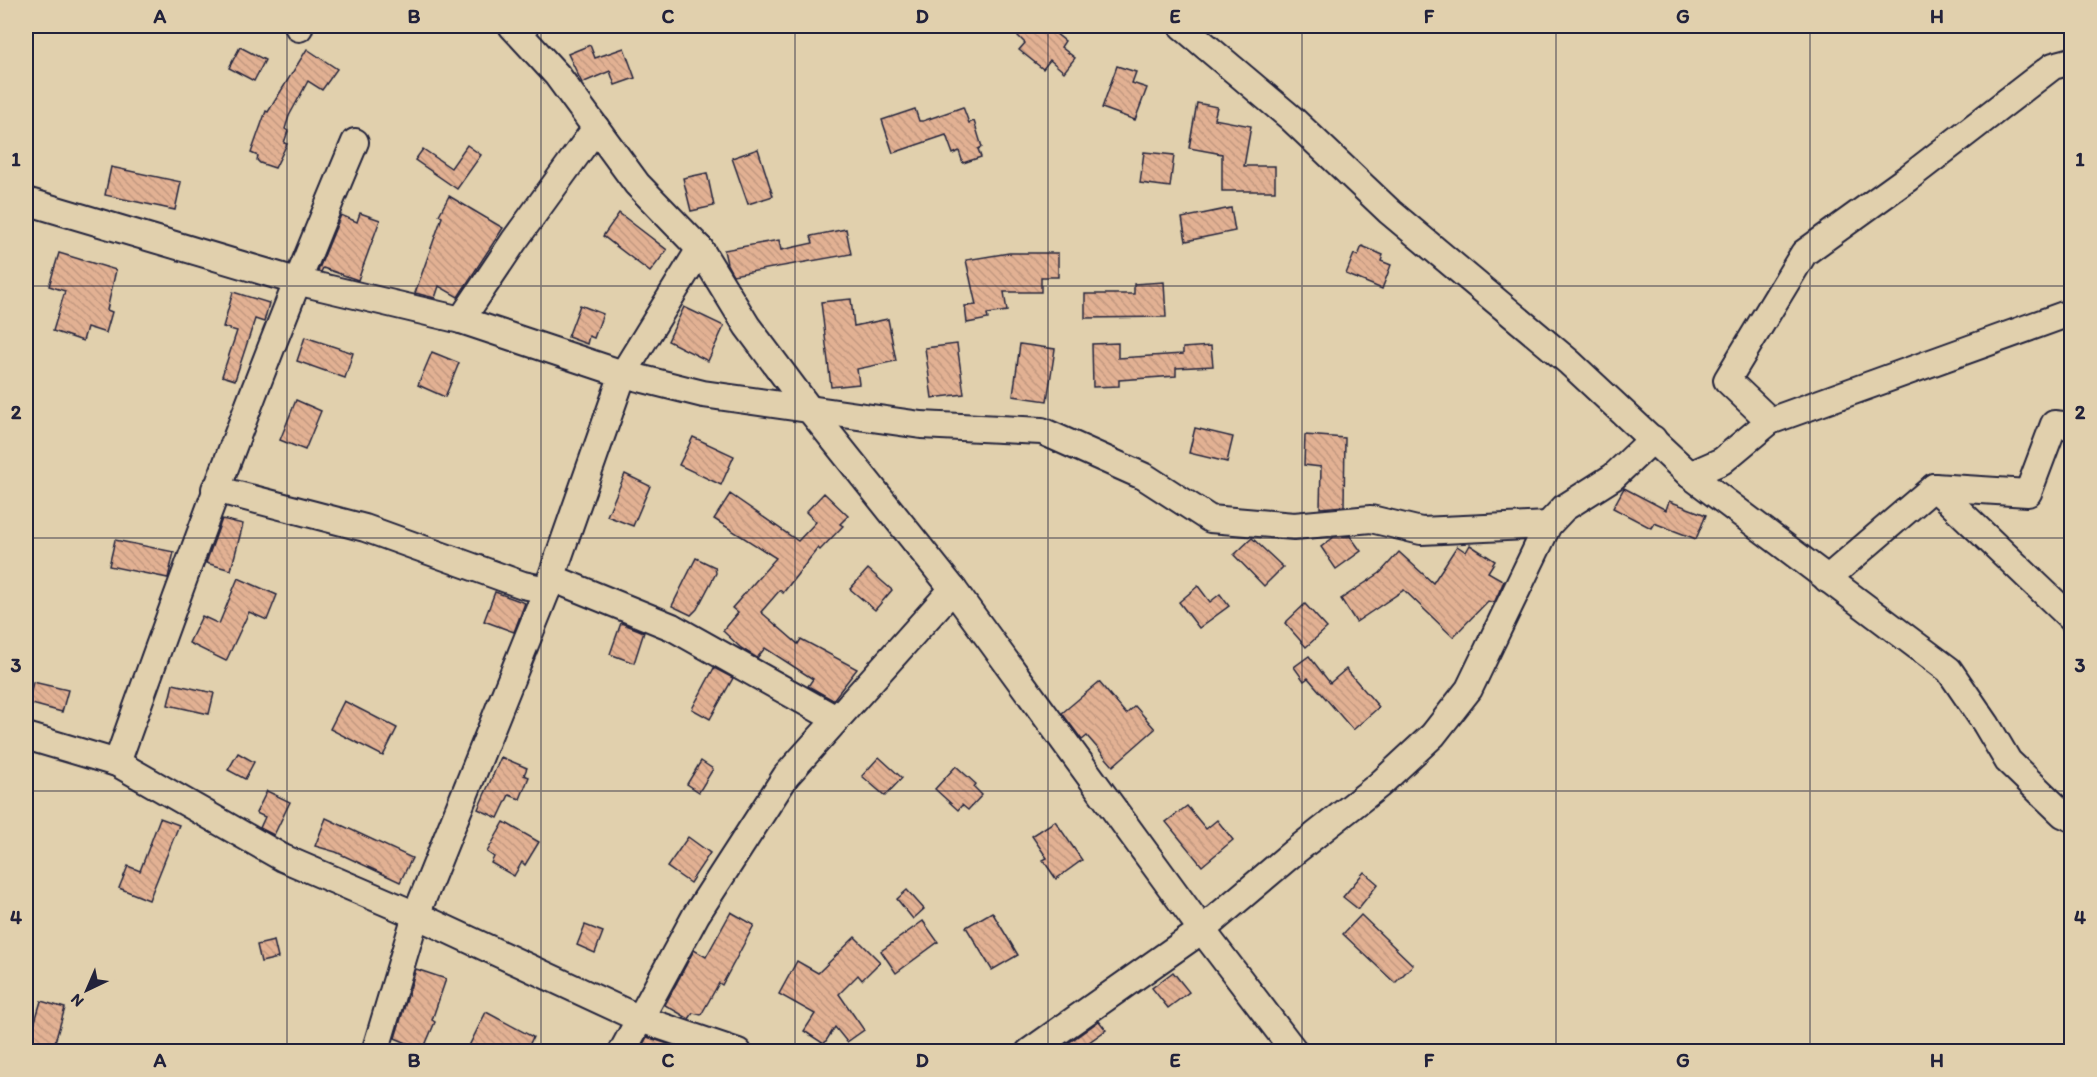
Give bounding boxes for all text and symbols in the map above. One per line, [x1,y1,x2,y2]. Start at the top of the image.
text: A [153,4,167,28]
text: B [408,4,421,28]
text: C [662,4,675,28]
text: D [915,4,929,28]
text: E [1169,4,1181,28]
text: F [1424,4,1435,28]
text: G [1676,4,1690,28]
text: H [1930,4,1944,28]
text: 1 [11,147,21,171]
text: 1 [2075,147,2085,171]
text: 2 [11,400,22,424]
text: 2 [2075,400,2086,424]
text: 3 [11,653,22,677]
text: 3 [2075,653,2086,677]
text: 4 [10,905,22,929]
text: 4 [2074,905,2086,929]
north arrow [57,960,117,1020]
text: N [66,990,87,1011]
text: A [153,1048,167,1072]
text: B [408,1048,421,1072]
text: C [662,1048,675,1072]
text: D [915,1048,929,1072]
text: E [1169,1048,1181,1072]
text: F [1424,1048,1435,1072]
text: G [1676,1048,1690,1072]
text: H [1930,1048,1944,1072]

